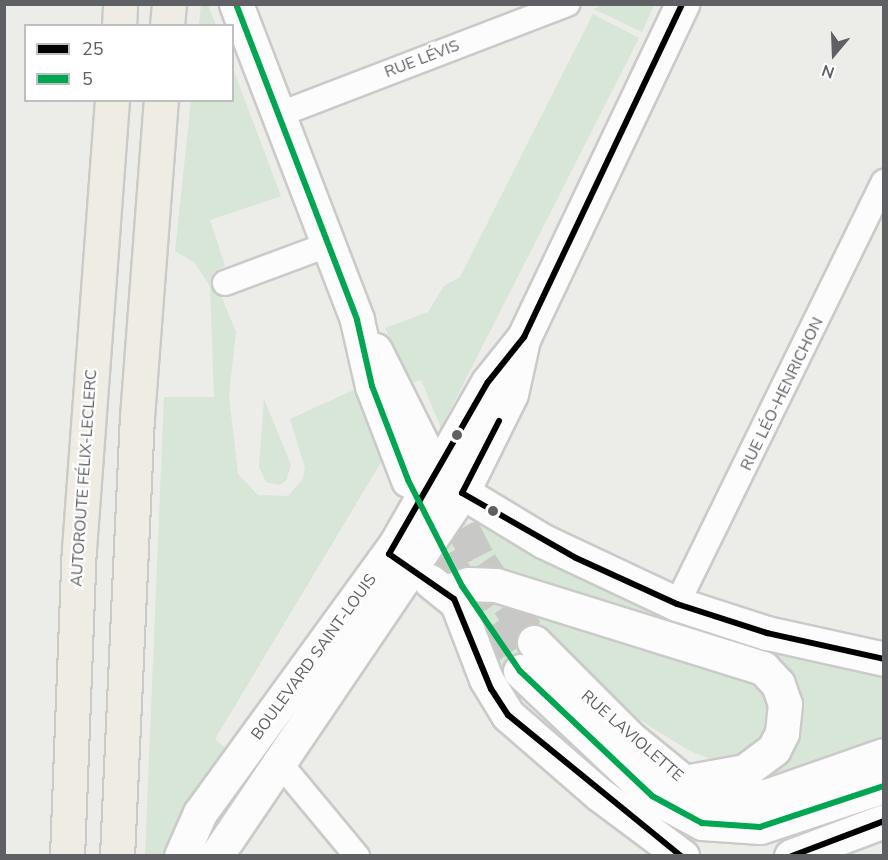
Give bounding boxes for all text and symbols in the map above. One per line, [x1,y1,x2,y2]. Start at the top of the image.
legend [24,24,234,102]
north arrow [804,24,864,84]
street label: RUE LÉVIS [382,36,462,82]
text: 25 [82,37,104,61]
text: N [819,59,837,83]
text: 5 [82,67,93,91]
street label: RUE LÉO-HENRICHON [737,314,827,474]
street label: AUTOROUTE FÉLIX-LECLERC [67,369,101,587]
unlabelled marker [451,429,463,441]
unlabelled marker [487,505,499,517]
street label: BOULEVARD SAINT-LOUIS [247,570,381,744]
street label: RUE LAVIOLETTE [577,686,687,786]

